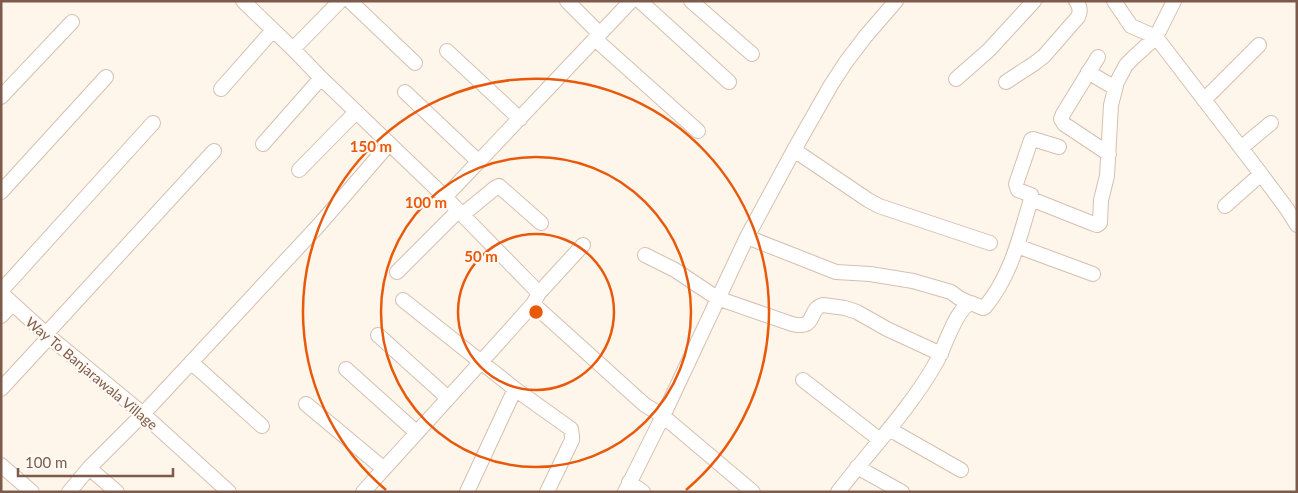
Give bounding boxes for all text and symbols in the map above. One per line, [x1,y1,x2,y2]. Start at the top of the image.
text: 150 m [350,137,392,155]
text: 100 m [405,193,447,211]
text: 50 m [464,247,498,265]
centre of rings [527,303,545,321]
street label: Way To Banjarawala Village [23,313,161,433]
scale bar [18,446,172,478]
text: 100 m [25,453,67,471]

